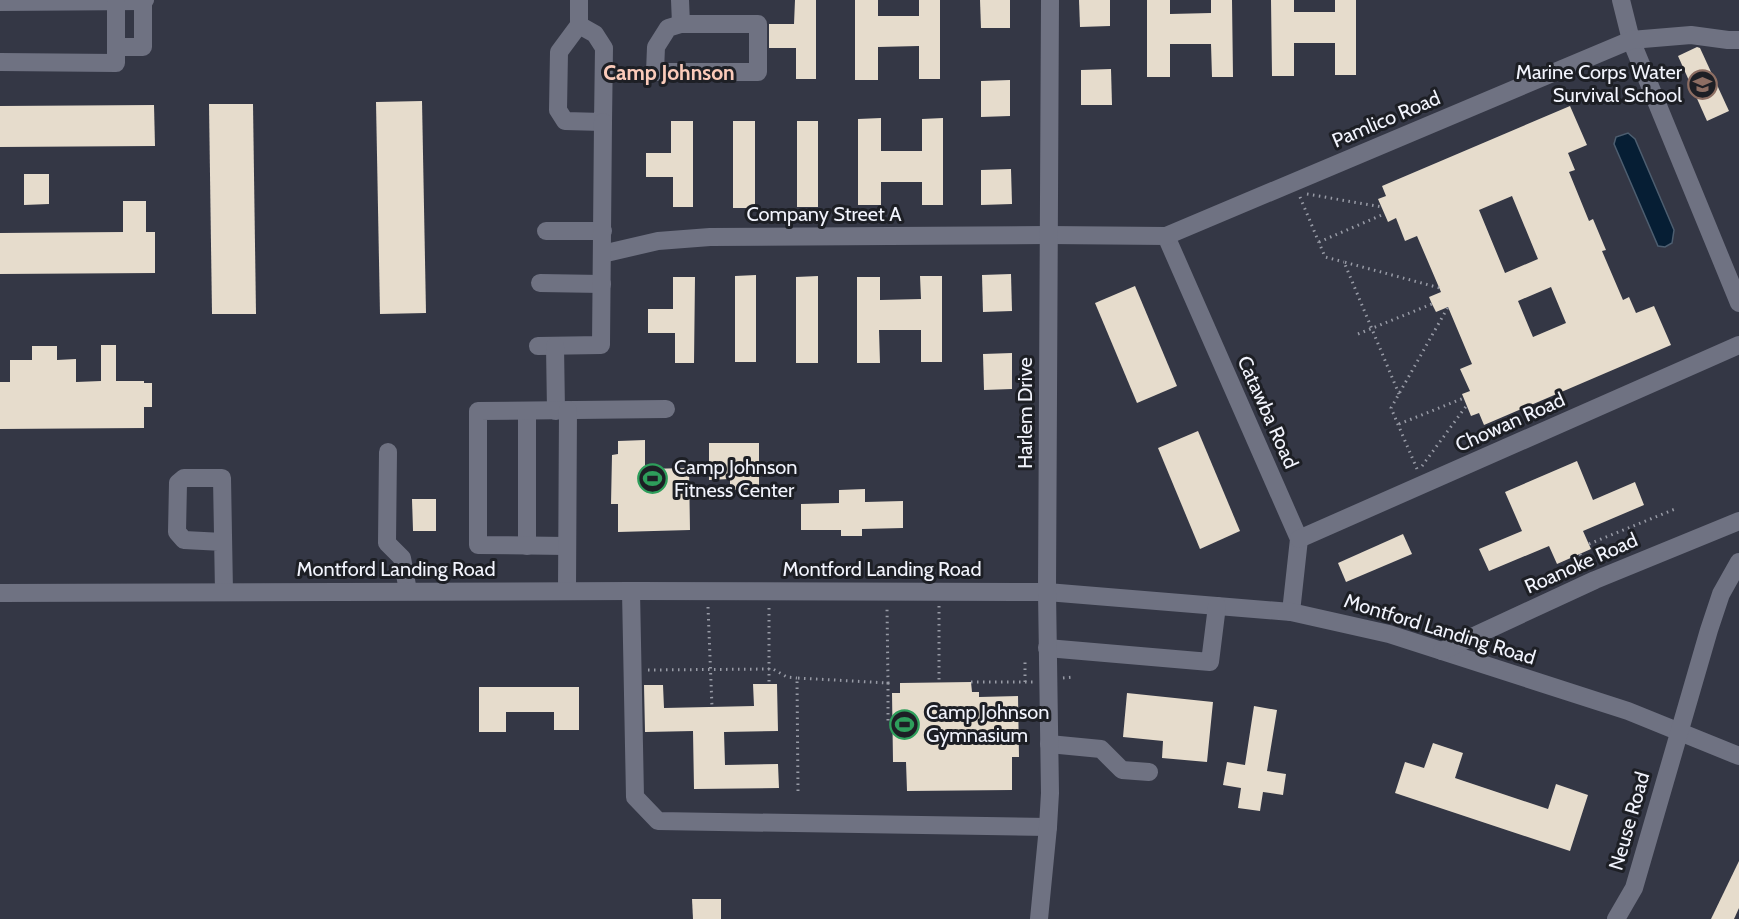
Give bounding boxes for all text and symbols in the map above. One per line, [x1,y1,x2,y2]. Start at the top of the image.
district label: Camp Johnson [603,60,735,85]
place label: Marine Corps Water Survival School [1516,60,1683,107]
school or university icon: Marine Corps Water Survival School [1687,68,1719,100]
street label: Pamlico Road [1328,85,1444,153]
street label: Company Street A [746,202,902,226]
street label: Catawba Road [1232,352,1304,472]
street label: Harlem Drive [1013,357,1037,469]
street label: Chowan Road [1452,387,1568,457]
place label: Camp Johnson Fitness Center [674,455,797,502]
sports icon: Camp Johnson Fitness Center [637,463,669,495]
street label: Roanoke Road [1521,527,1641,599]
street label: Montford Landing Road [297,557,496,581]
street label: Montford Landing Road [783,557,982,581]
street label: Montford Landing Road [1341,588,1539,670]
place label: Camp Johnson Gymnasium [926,700,1049,747]
sports icon: Camp Johnson Gymnasium [889,708,921,740]
street label: Neuse Road [1604,769,1654,873]

